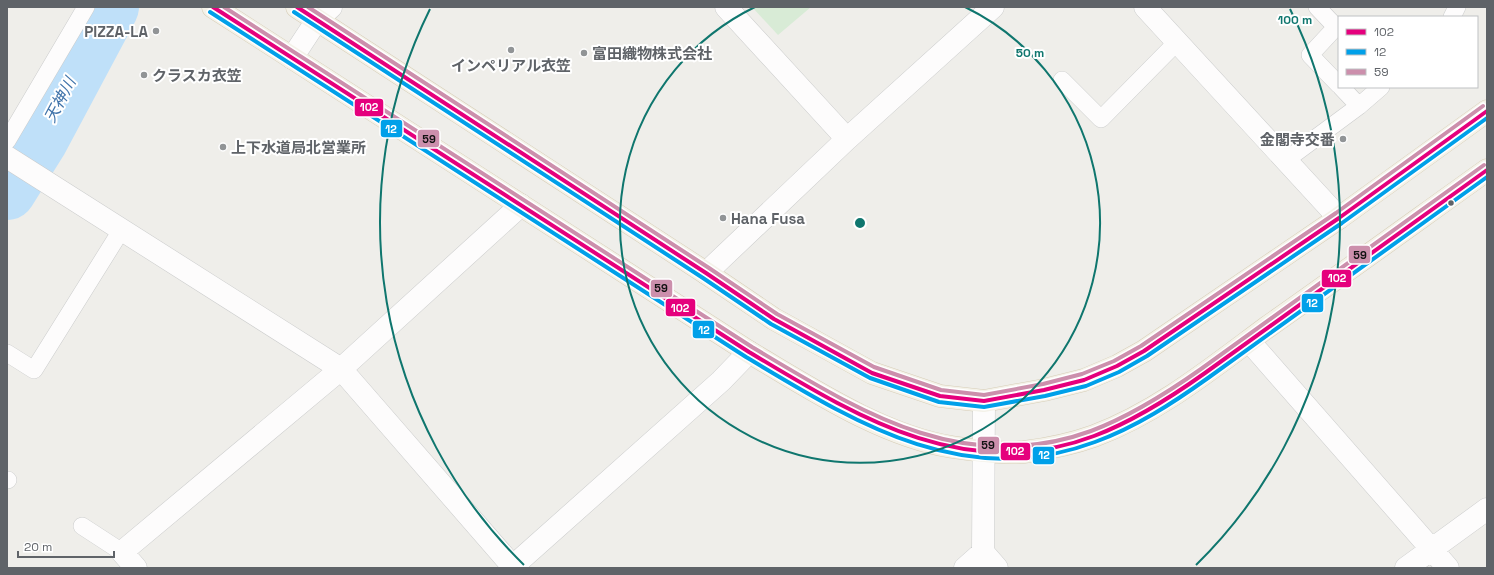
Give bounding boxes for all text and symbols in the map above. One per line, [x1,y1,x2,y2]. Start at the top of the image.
text: 100 m [1278,12,1312,28]
legend [1338,16,1478,88]
place label: PIZZA-LA [84,22,148,41]
text: 102 [1374,24,1394,40]
marker: PIZZA-LA [151,26,161,36]
place label: 富田織物株式会社 [592,44,712,63]
text: 12 [1374,44,1386,60]
marker: インペリアル衣笠 [506,45,516,55]
text: 50 m [1016,45,1044,61]
marker: 富田織物株式会社 [579,48,589,58]
place label: インペリアル衣笠 [451,56,571,75]
text: 59 [1374,64,1389,80]
place label: クラスカ衣笠 [152,66,242,85]
marker: クラスカ衣笠 [139,70,149,80]
water label: 天神川 [39,72,81,126]
line badge: 102 [354,98,384,117]
text: 102 [360,100,379,114]
line badge: 12 [380,119,403,138]
text: 12 [385,122,397,136]
line badge: 59 [417,129,440,148]
place label: 金閣寺交番 [1260,130,1335,149]
text: 59 [422,132,436,146]
marker: 金閣寺交番 [1338,134,1348,144]
place label: 上下水道局北営業所 [231,138,366,157]
marker: 上下水道局北営業所 [218,142,228,152]
unlabelled marker [1446,198,1456,208]
place label: Hana Fusa [731,209,805,228]
marker: Hana Fusa [718,213,728,223]
centre of rings [853,216,867,230]
line badge: 59 [1348,245,1371,264]
text: 59 [1353,248,1367,262]
line badge: 102 [1321,269,1352,288]
text: 102 [1328,271,1347,285]
line badge: 59 [650,279,673,298]
text: 59 [654,281,668,295]
line badge: 12 [1301,293,1324,313]
text: 12 [1306,296,1318,310]
line badge: 102 [665,298,696,317]
text: 102 [671,301,690,315]
line badge: 12 [692,320,715,339]
text: 12 [698,323,710,337]
line badge: 59 [977,436,1000,455]
text: 59 [981,438,995,452]
line badge: 102 [1000,442,1031,461]
text: 102 [1006,444,1025,458]
line badge: 12 [1032,446,1055,465]
text: 12 [1038,448,1050,462]
scale bar [18,533,114,559]
text: 20 m [24,539,52,555]

